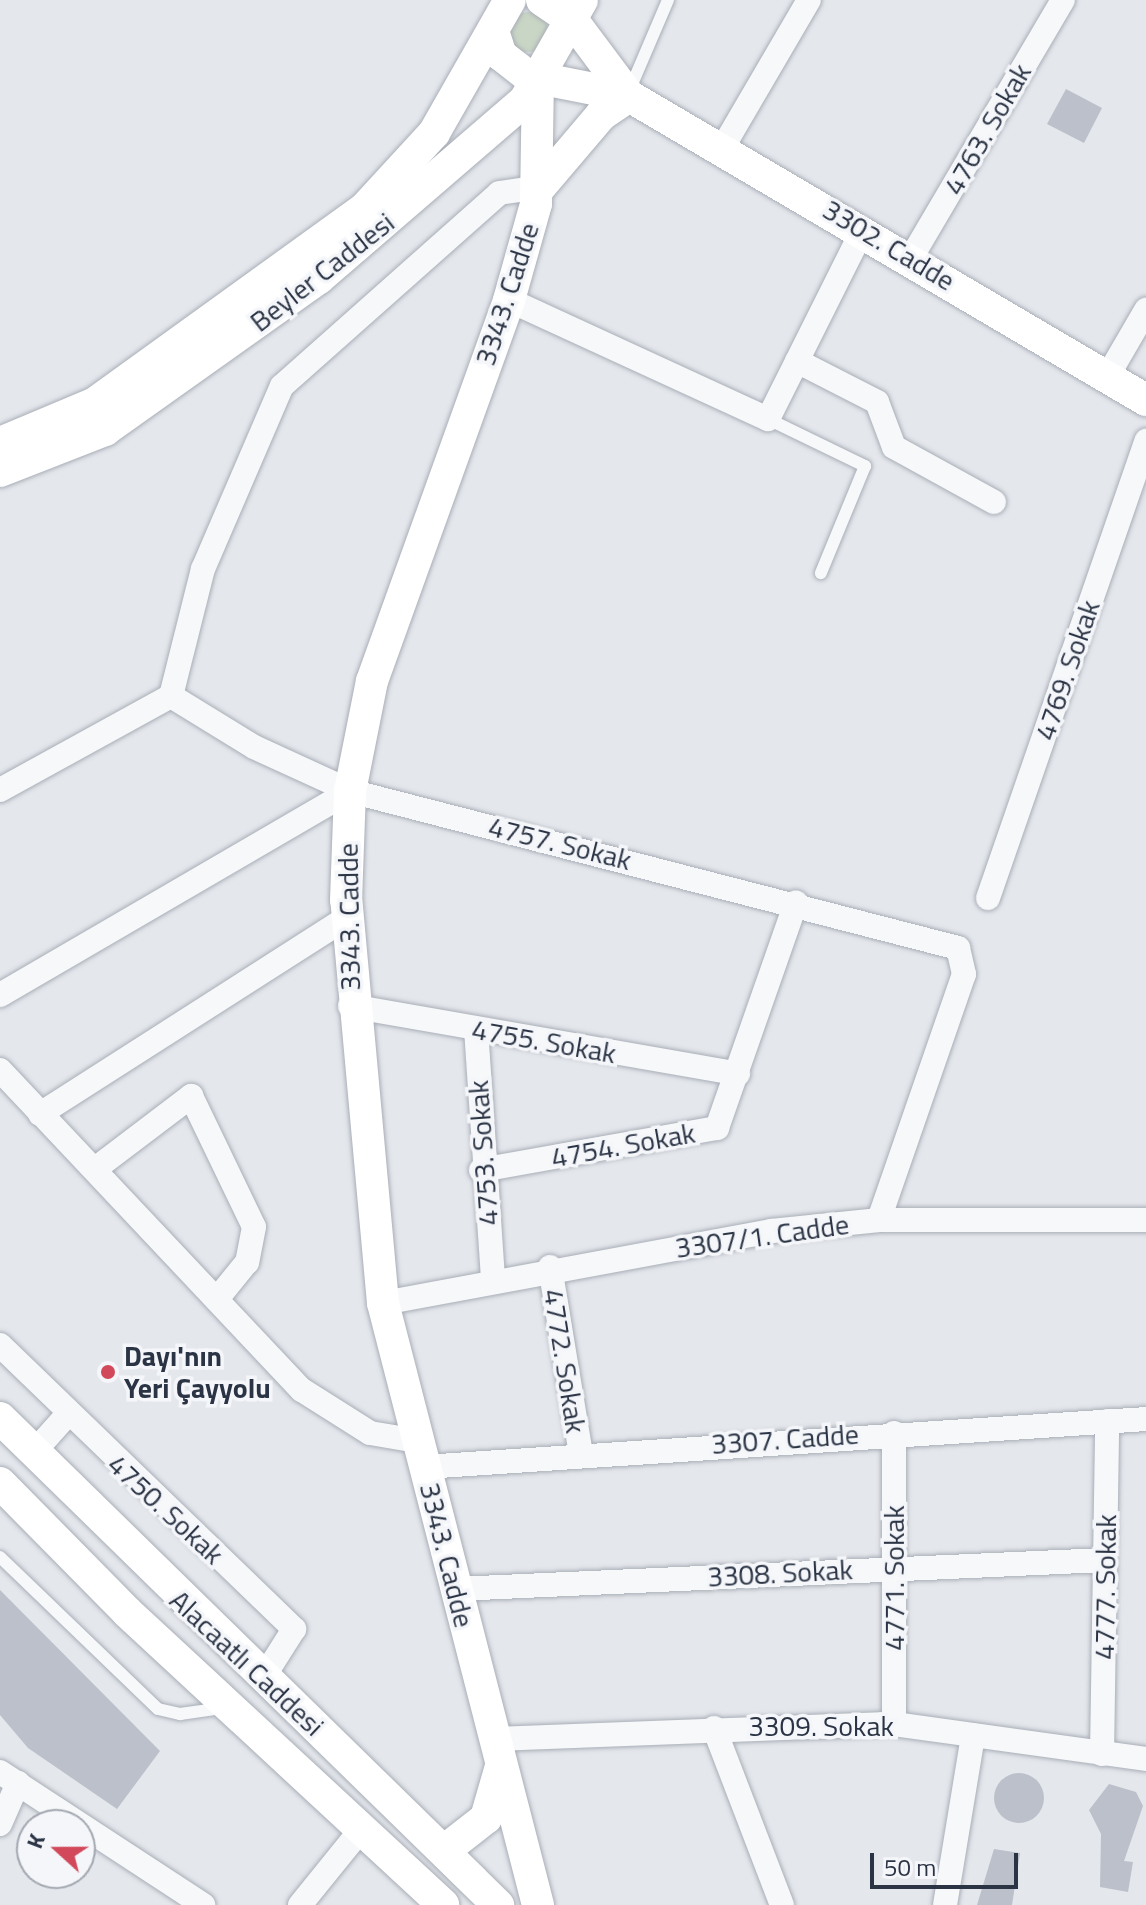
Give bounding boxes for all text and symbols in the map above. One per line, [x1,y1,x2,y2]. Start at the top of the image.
street label: 4763. Sokak [936,58,1038,200]
street label: 3302. Cadde [817,192,961,298]
street label: Beyler Caddesi [243,205,401,339]
street label: 3343. Cadde [468,218,546,370]
street label: 4769. Sokak [1027,596,1107,744]
street label: 4757. Sokak [485,809,635,877]
street label: 3343. Cadde [331,843,367,991]
street label: 4755. Sokak [469,1012,619,1070]
street label: 4753. Sokak [461,1079,505,1227]
street label: 4754. Sokak [548,1116,698,1174]
street label: 3307/1. Cadde [673,1207,851,1265]
street label: 4772. Sokak [537,1286,593,1436]
place label: Dayı'nın Yeri Çayyolu [124,1339,271,1405]
marker: Dayı'nın Yeri Çayyolu [99,1363,117,1381]
street label: 3307. Cadde [710,1417,860,1461]
street label: 4750. Sokak [101,1447,231,1571]
street label: 3343. Cadde [413,1479,481,1631]
street label: 4771. Sokak [877,1505,911,1651]
street label: 4777. Sokak [1087,1514,1123,1660]
street label: 3308. Sokak [706,1552,854,1594]
street label: Alacaatlı Caddesi [163,1583,331,1743]
street label: 3309. Sokak [748,1709,894,1743]
north arrow [16,1809,96,1889]
text: K [17,1829,54,1853]
scale bar [874,1837,1022,1887]
text: 50 m [884,1849,936,1885]

